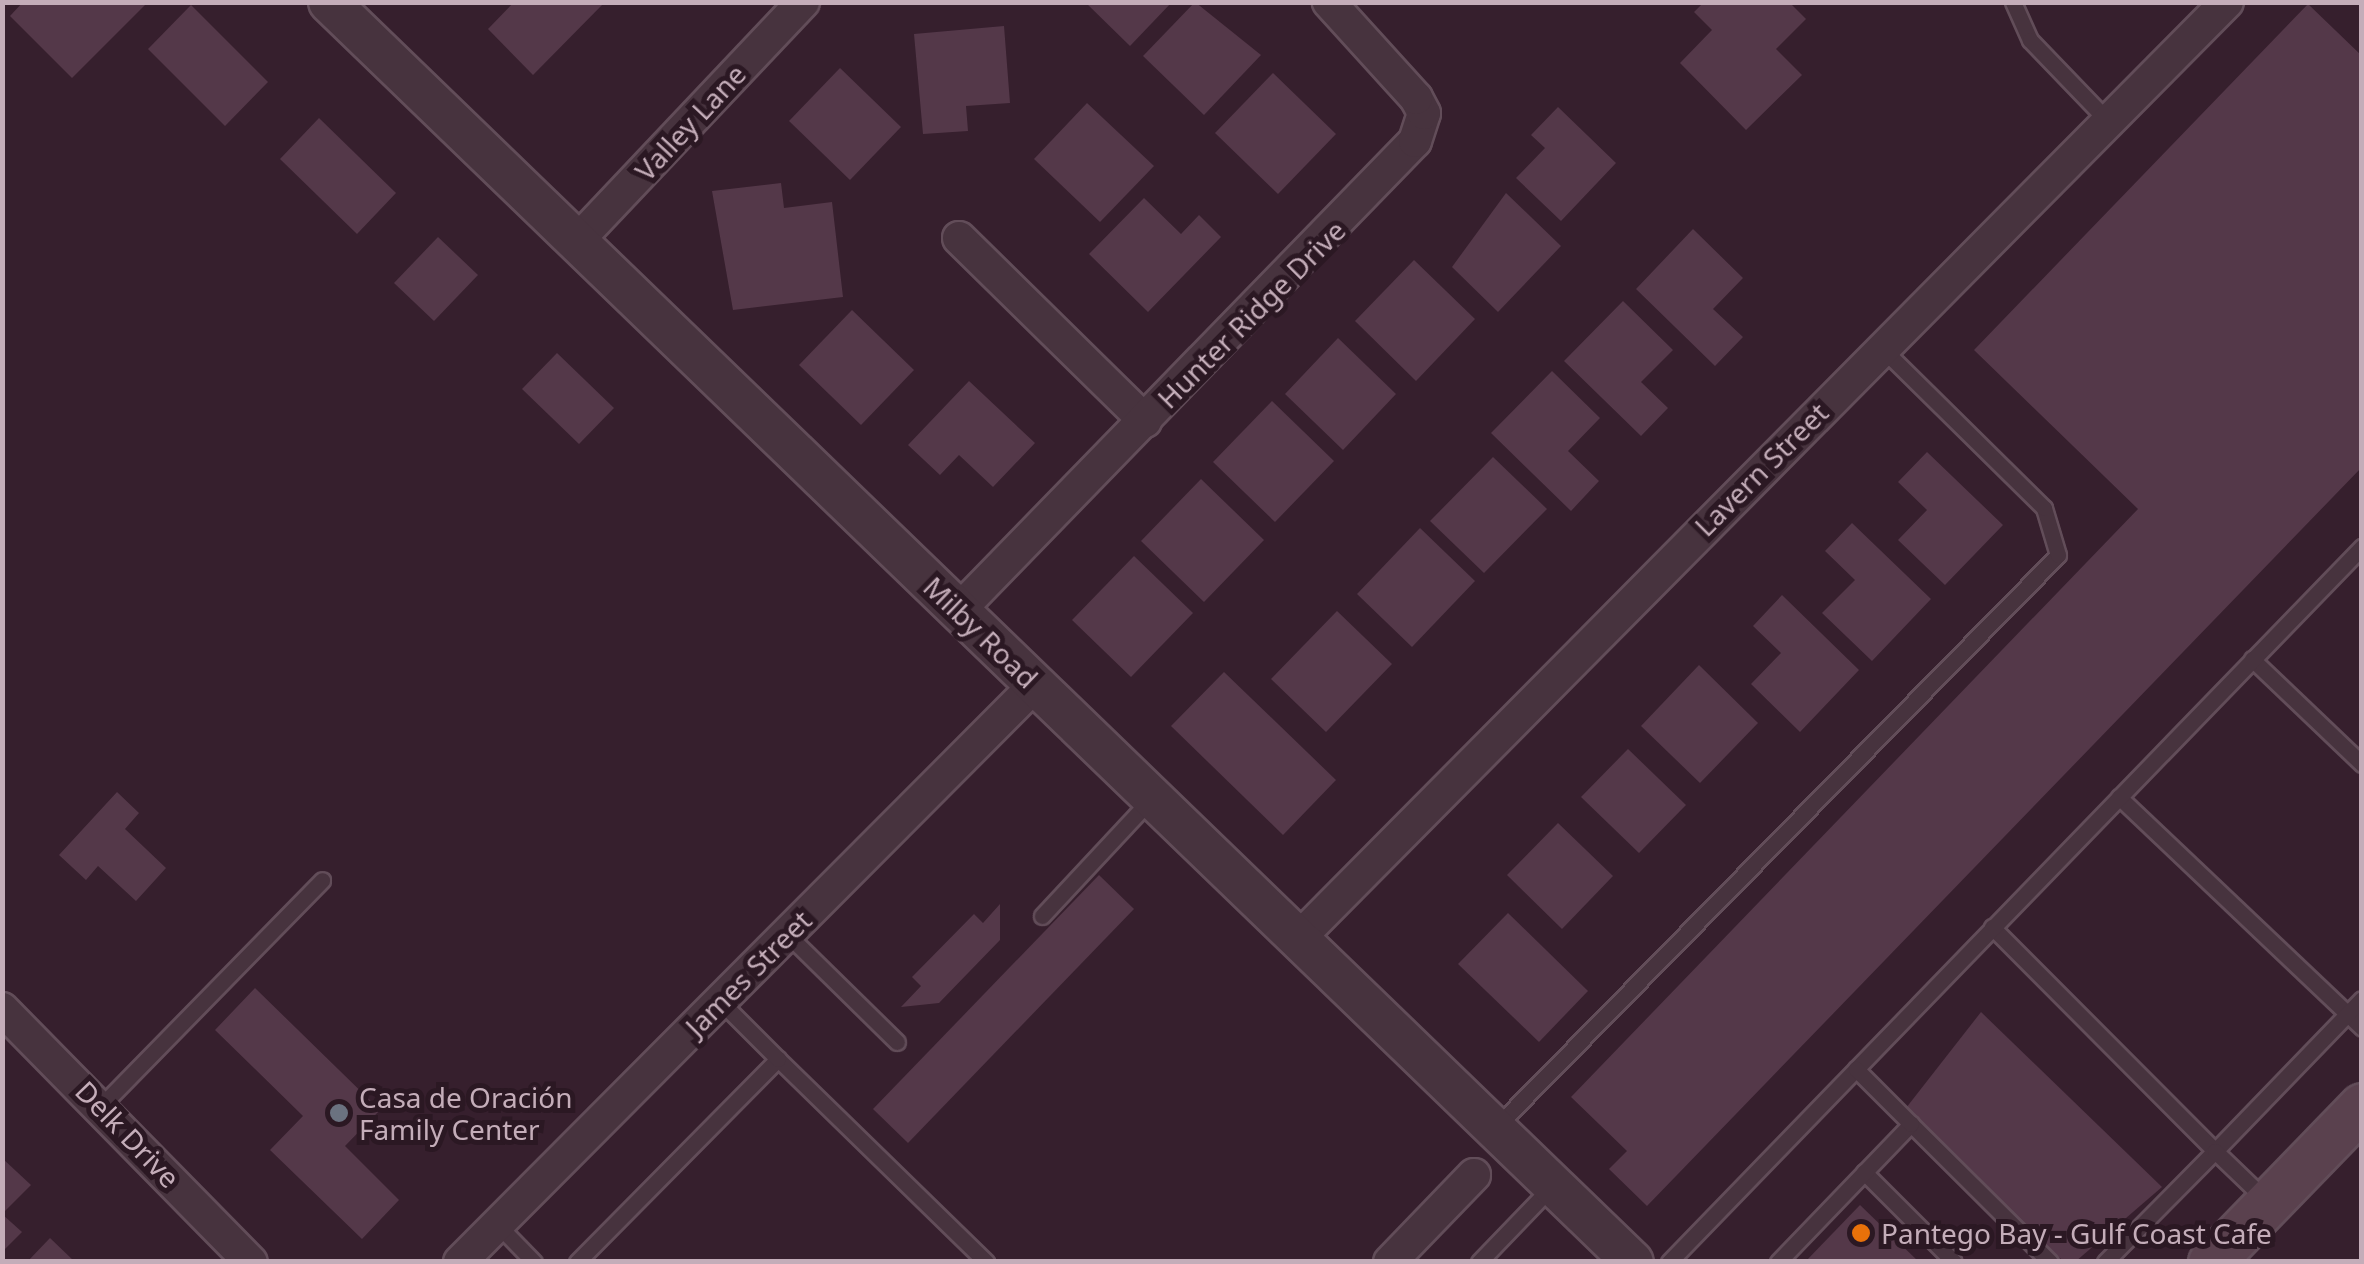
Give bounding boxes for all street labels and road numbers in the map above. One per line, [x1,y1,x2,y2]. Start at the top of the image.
street label: Valley Lane [628,57,752,187]
street label: Hunter Ridge Drive [1150,213,1352,415]
street label: Lavern Street [1687,395,1835,543]
street label: Milby Road [917,569,1045,695]
street label: James Street [678,903,818,1043]
street label: Delk Drive [69,1074,187,1194]

